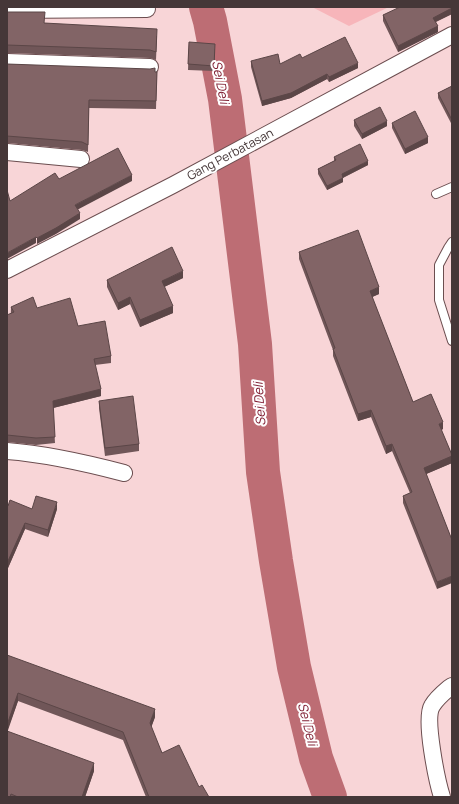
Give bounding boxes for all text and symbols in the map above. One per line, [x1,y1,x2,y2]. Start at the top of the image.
water label: Sei Deli [208,59,234,107]
street label: Gang Perbatasan [184,124,276,184]
water label: Sei Deli [248,380,270,426]
water label: Sei Deli [294,701,322,749]

